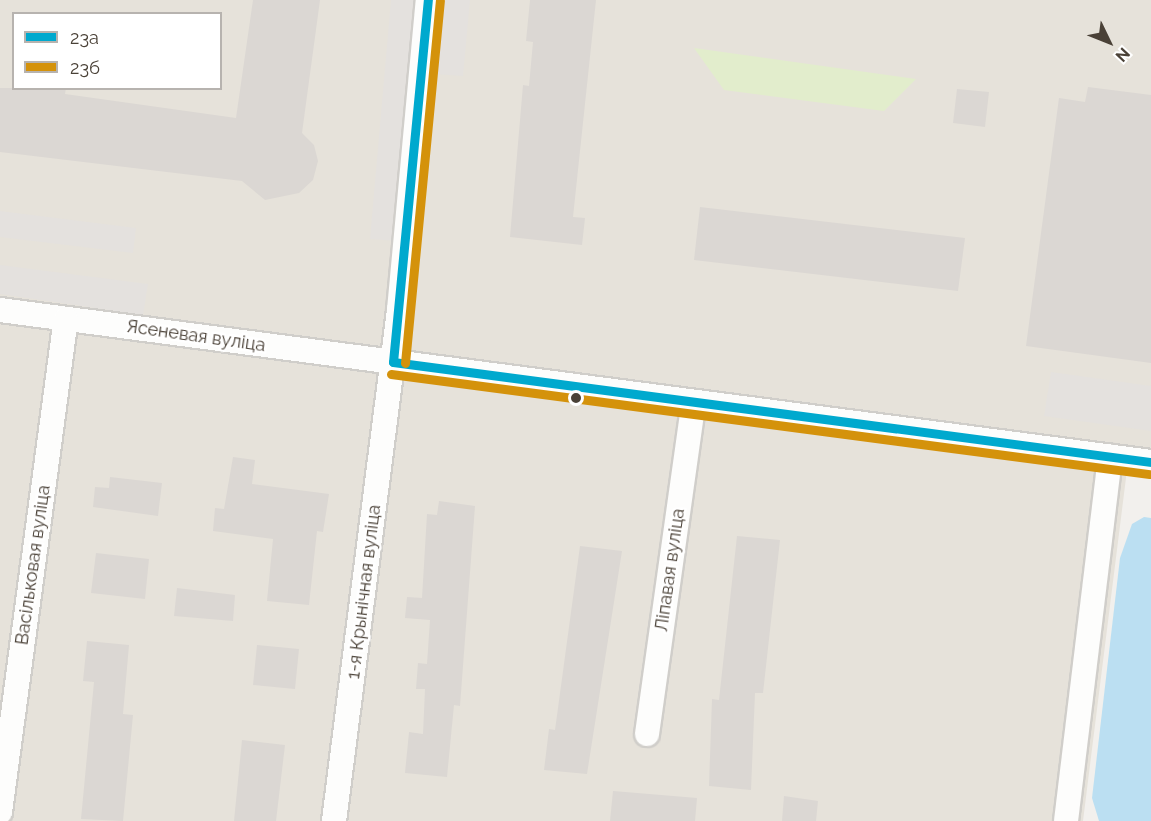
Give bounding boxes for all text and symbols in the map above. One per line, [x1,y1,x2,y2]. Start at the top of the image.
legend [12,12,222,90]
north arrow [1079,12,1139,72]
text: 23а [70,27,99,48]
text: N [1111,44,1134,66]
text: 23б [70,57,100,78]
street label: Ясеневая вуліца [125,316,267,356]
unlabelled marker [570,392,582,404]
street label: Васільковая вуліца [11,484,55,646]
street label: 1-я Крынічная вуліца [343,504,385,680]
street label: Ліпавая вуліца [651,507,689,633]

